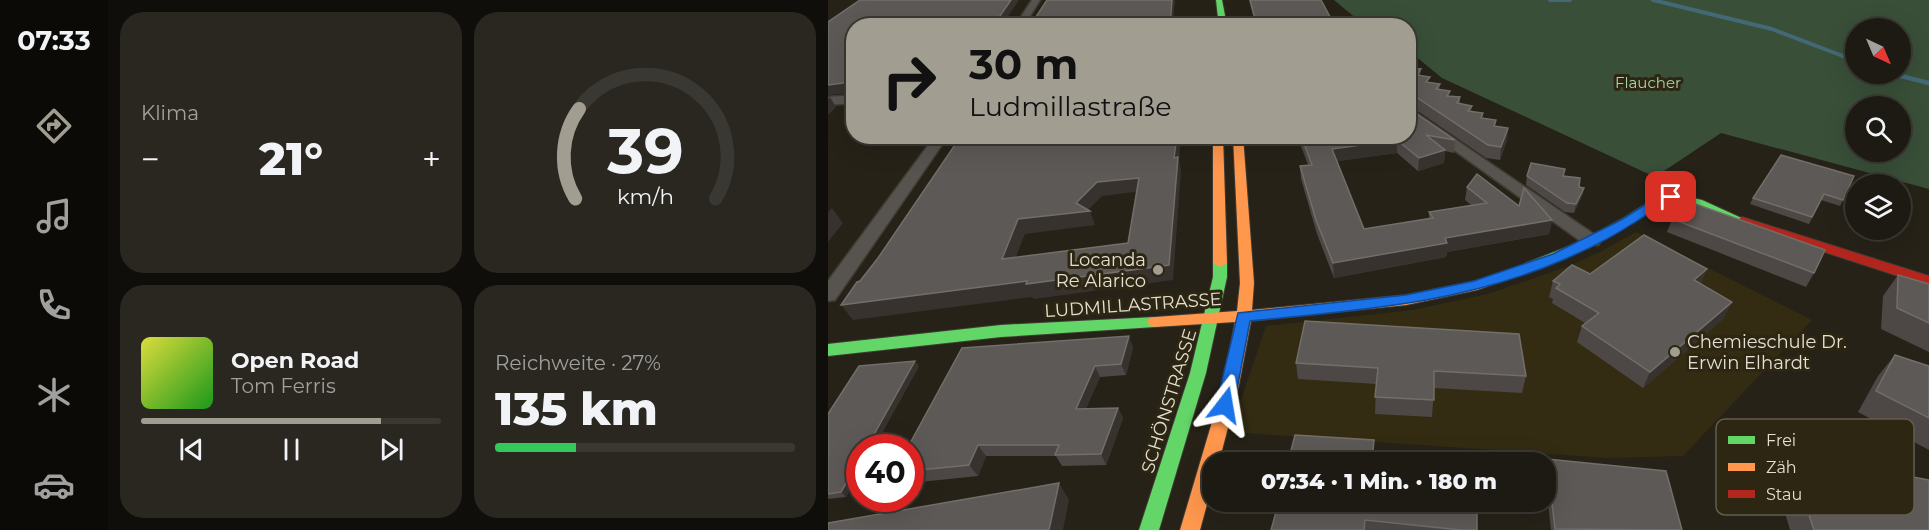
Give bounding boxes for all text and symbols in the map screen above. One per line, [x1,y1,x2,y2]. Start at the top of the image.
north arrow [1845,18,1911,84]
map controls [1845,18,1911,240]
text: 07:33 [17,24,91,57]
text: 30 m [969,38,1078,90]
icon: right [870,42,948,120]
park label: Flaucher [1615,73,1681,92]
text: Ludmillastraße [969,90,1172,123]
button: search [1845,96,1911,162]
text: Klima [141,101,199,125]
icon: directions [33,105,75,147]
text: 39 [606,113,683,189]
text: 21° [259,131,323,186]
text: − [141,139,160,179]
text: + [422,139,441,179]
pin [1645,171,1696,222]
button: layers [1845,174,1911,240]
icon: arrive [1654,180,1687,213]
text: km/h [616,184,674,210]
icon: music [33,195,75,237]
place label: Locanda Re Alarico [1056,249,1146,292]
marker: Locanda Re Alarico [1151,263,1165,277]
icon: phone [33,284,75,326]
street label: LUDMILLASTRASSE [1044,288,1222,322]
street label: SCHÖNSTRASSE [1137,326,1201,476]
place label: Chemieschule Dr. Erwin Elhardt [1687,331,1847,374]
marker: Chemieschule Dr. Erwin Elhardt [1668,345,1682,359]
text: Open Road [231,347,359,374]
text: Reichweite · 27% [495,351,661,375]
position arrow [1193,373,1257,437]
icon: climate [33,374,75,416]
text: Tom Ferris [231,374,336,398]
text: 135 km [495,381,658,436]
legend [1716,419,1914,515]
text: Frei [1766,431,1796,450]
icon: previous [175,433,208,466]
icon: pause [275,433,308,466]
icon: next [375,433,408,466]
speed limit sign: 40 [846,434,924,512]
text: Zäh [1766,458,1797,477]
icon: car [33,464,75,506]
text: 07:34 · 1 Min. · 180 m [1261,468,1497,495]
text: Stau [1766,485,1802,504]

